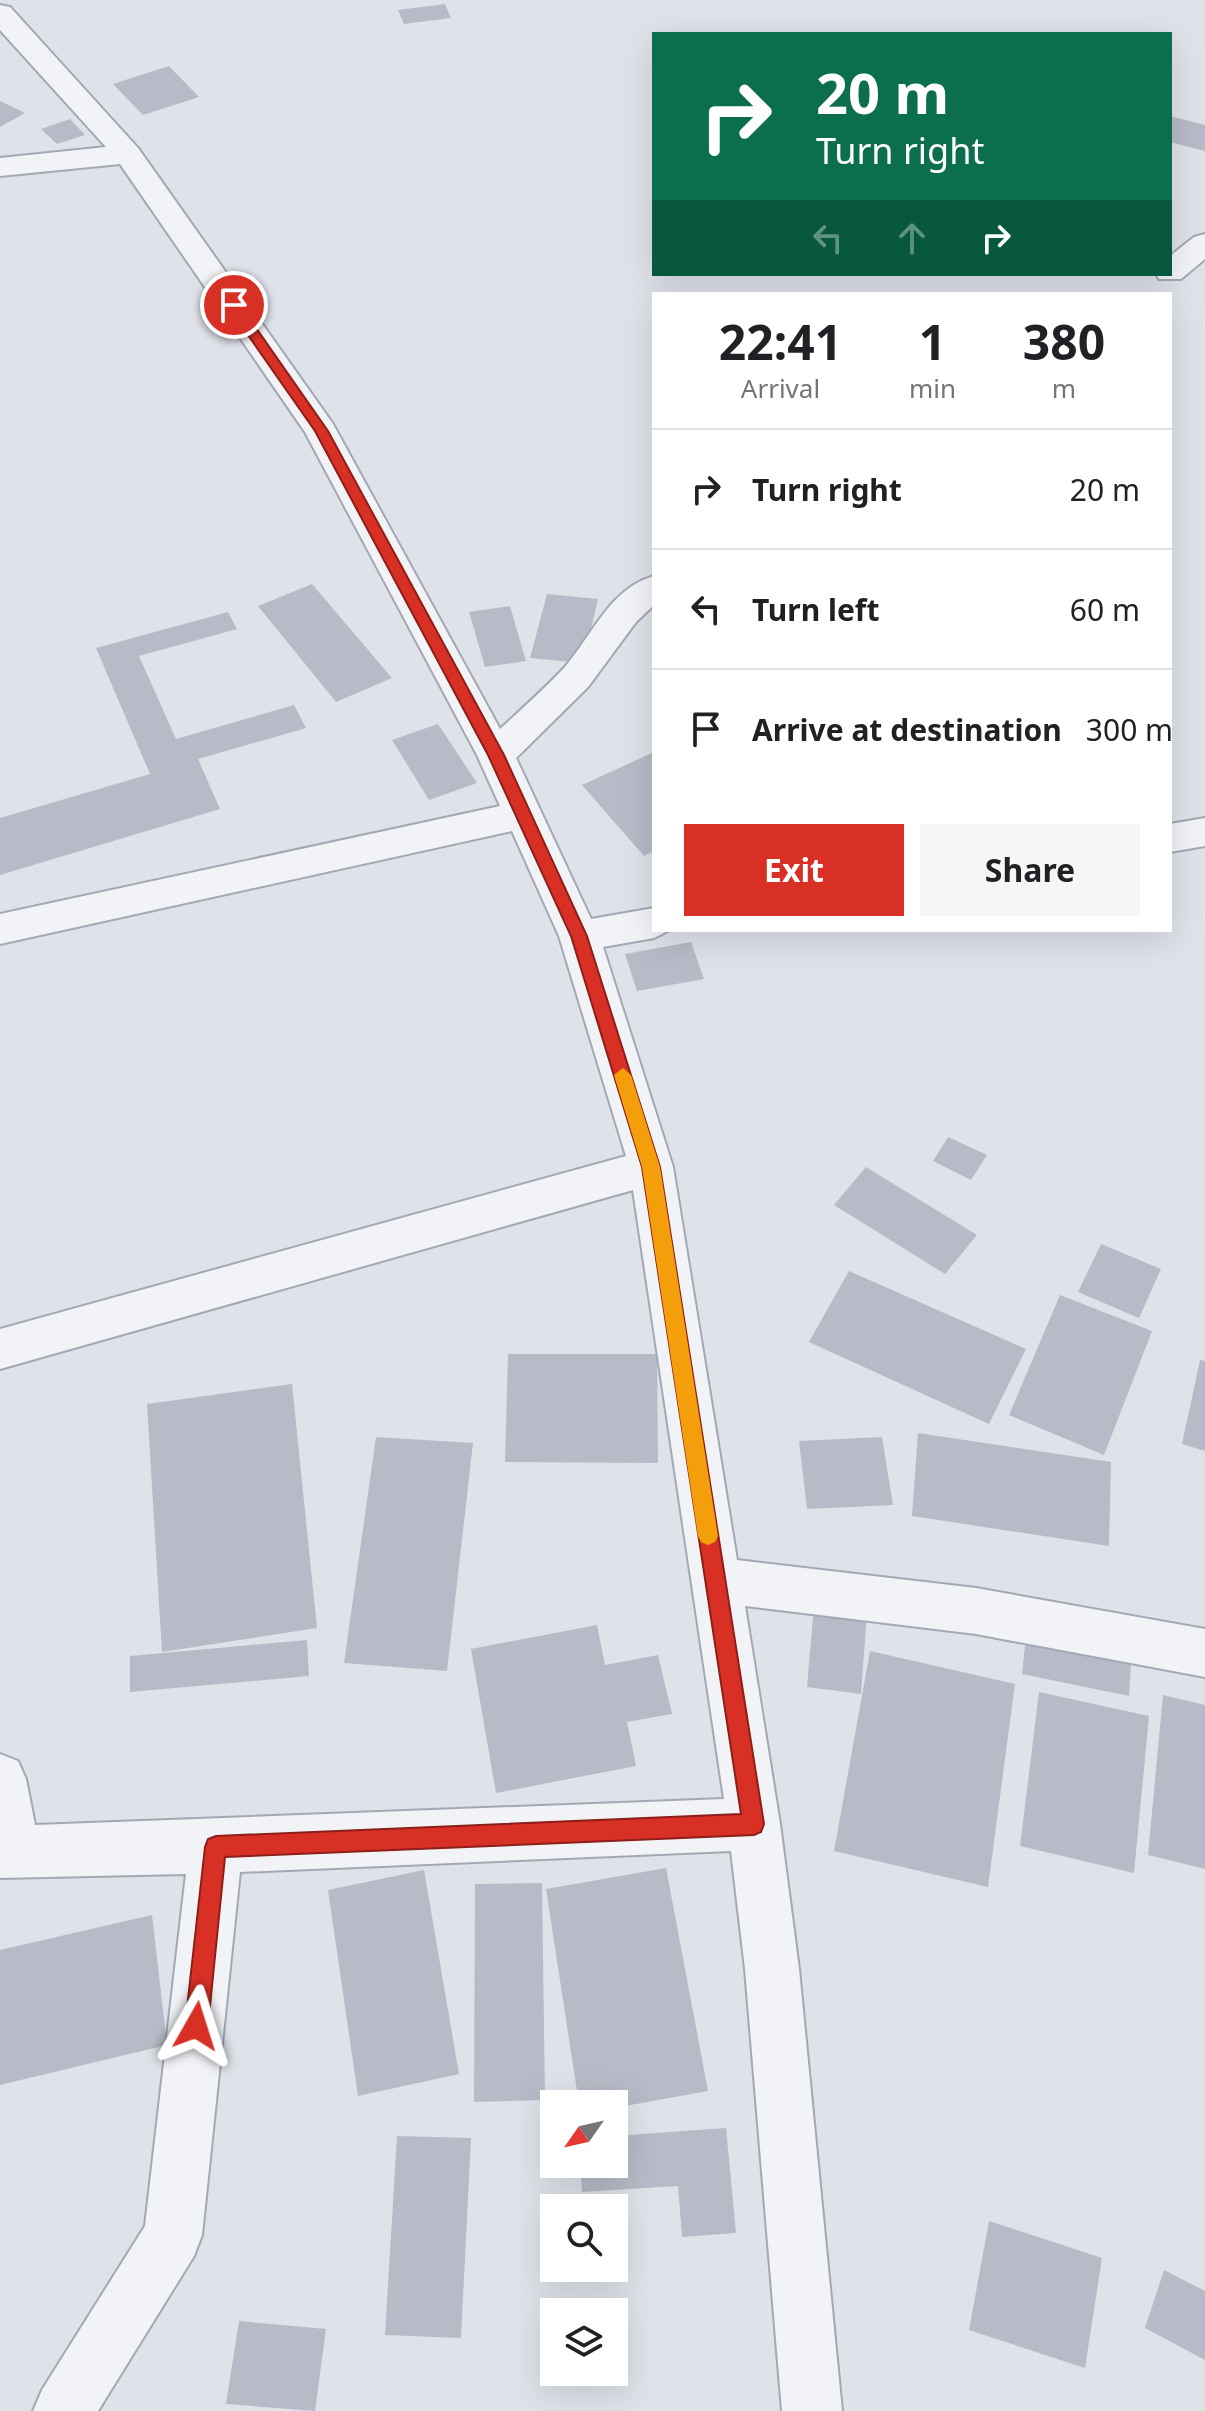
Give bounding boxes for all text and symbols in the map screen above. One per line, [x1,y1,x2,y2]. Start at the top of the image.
text: 20 m [816,54,949,130]
icon: right [684,64,788,168]
text: Turn right [816,126,984,175]
icon: left [806,216,850,260]
icon: ahead [890,216,934,260]
icon: right [974,216,1018,260]
pin [200,271,268,339]
icon: arrive [212,283,256,327]
text: 22:41 [719,309,842,374]
text: 1 [919,309,946,374]
text: 380 [1023,309,1105,374]
text: Arrival [741,370,820,406]
text: min [909,370,956,406]
text: m [1052,370,1076,406]
icon: right [684,467,728,511]
text: Turn right [752,469,902,510]
text: 20 m [1070,469,1140,510]
icon: left [684,587,728,631]
text: Turn left [752,589,880,630]
text: 60 m [1070,589,1140,630]
icon: arrive [684,707,728,751]
text: Arrive at destination [752,709,1062,750]
text: 300 m [1086,709,1173,750]
button: Exit [684,824,904,916]
button: Share [920,824,1140,916]
position arrow [154,1984,238,2068]
north arrow [540,2090,628,2178]
map controls [540,2090,628,2386]
button: search [540,2194,628,2282]
button: layers [540,2298,628,2386]

